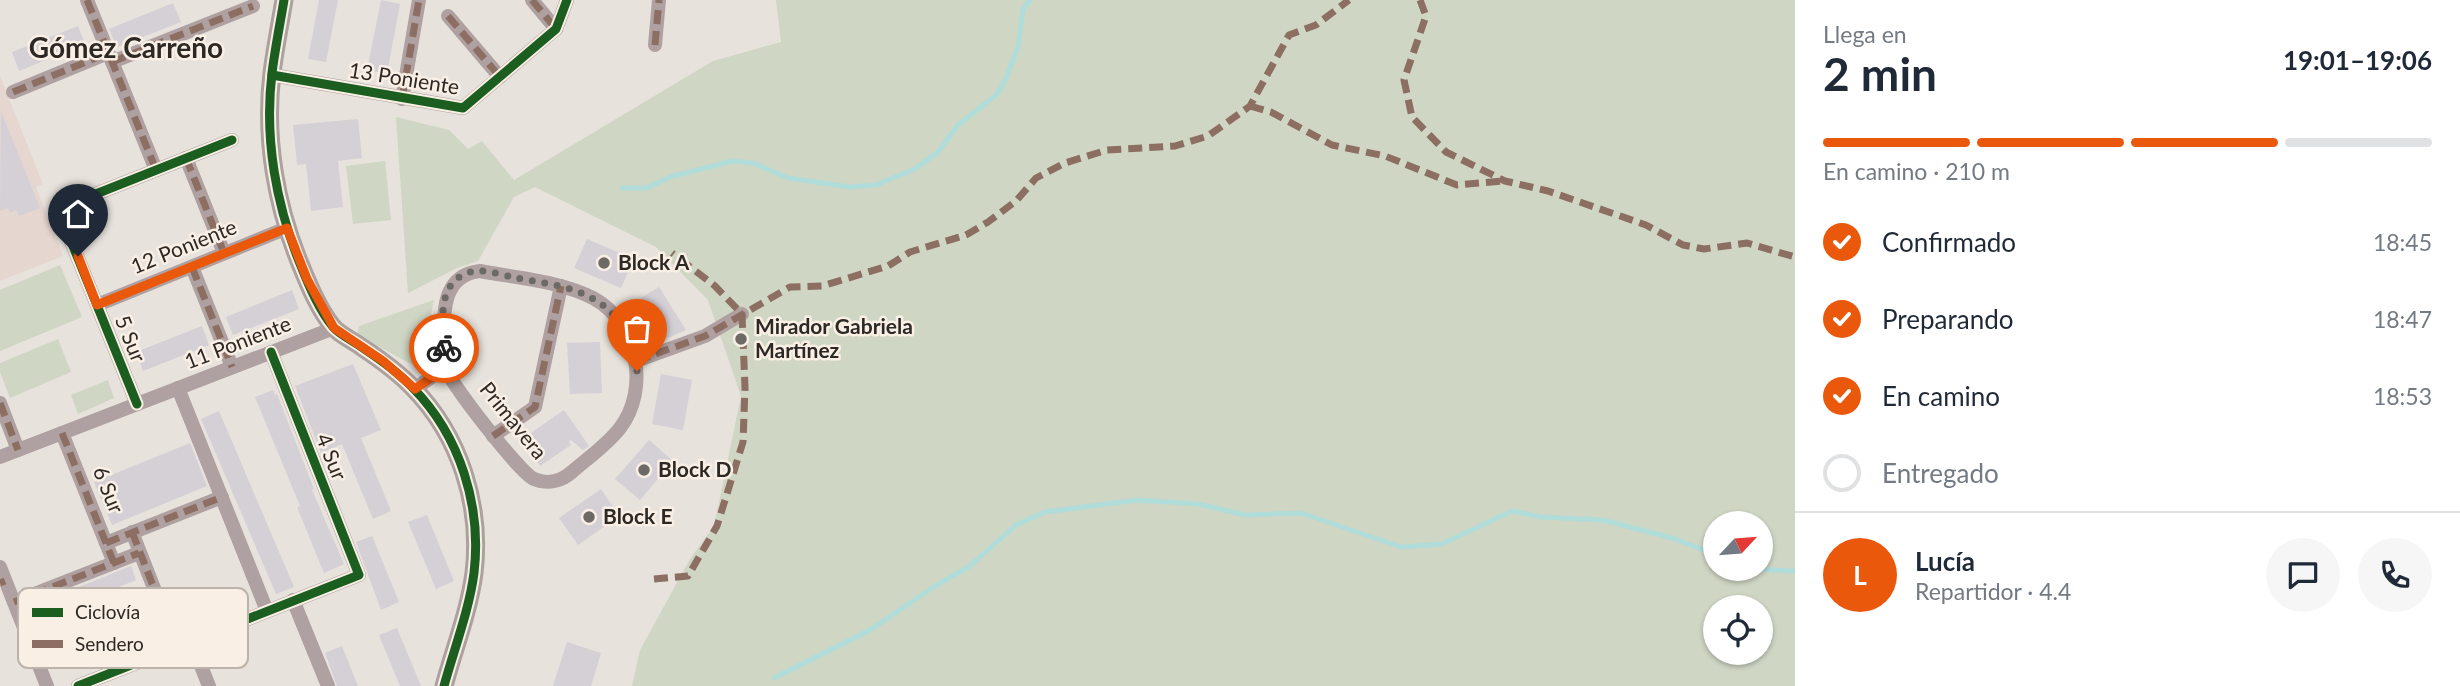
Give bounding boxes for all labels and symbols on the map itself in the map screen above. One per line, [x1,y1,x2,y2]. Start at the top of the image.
district label: Gómez Carreño [29,30,223,64]
street label: 13 Poniente [347,56,461,99]
pin [48,184,108,256]
street label: 12 Poniente [127,213,240,278]
place label: Block A [618,249,690,274]
marker: Block A [596,255,612,271]
pin [607,299,667,371]
street label: 11 Poniente [181,310,294,373]
street label: 5 Sur [111,311,152,366]
courier [409,313,479,383]
place label: Mirador Gabriela Martínez [755,313,913,362]
marker: Mirador Gabriela Martínez [733,331,749,347]
street label: Primavera [475,376,553,464]
street label: 4 Sur [312,429,353,484]
place label: Block D [658,456,731,481]
street label: 6 Sur [89,462,130,517]
marker: Block D [636,462,652,478]
place label: Block E [603,503,672,528]
marker: Block E [581,509,597,525]
north arrow [1703,511,1773,581]
legend [18,588,248,668]
text: Ciclovía [75,600,140,623]
text: Sendero [75,632,144,655]

